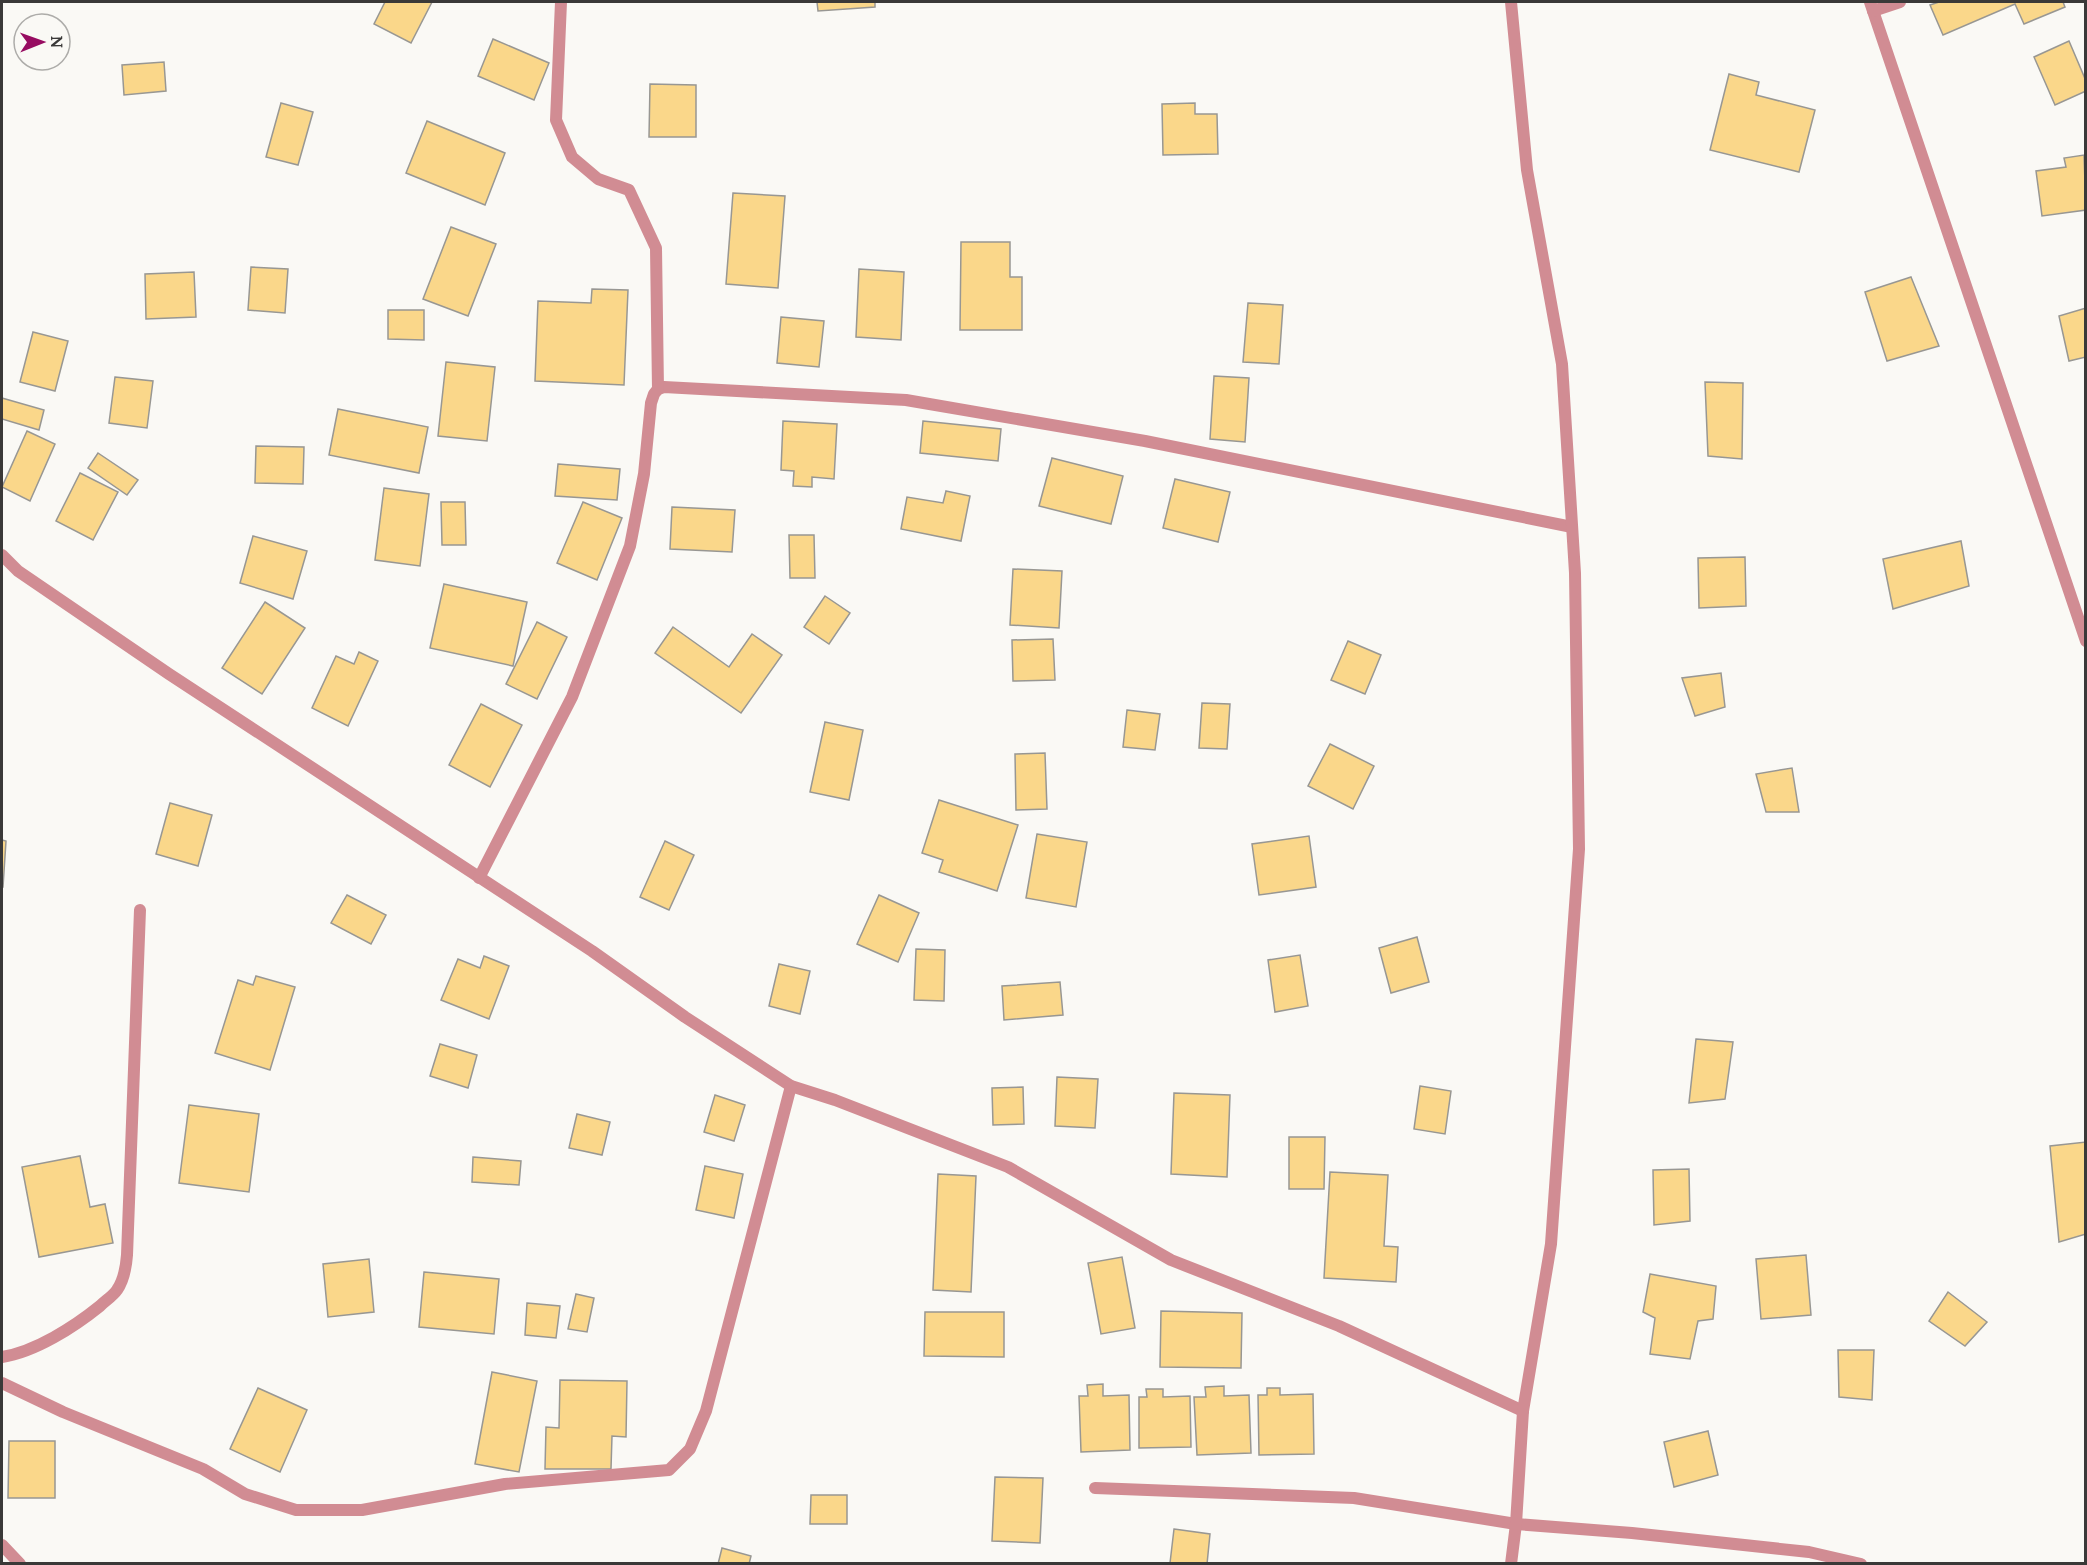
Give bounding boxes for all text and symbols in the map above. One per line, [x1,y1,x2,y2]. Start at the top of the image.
north arrow [12,12,72,72]
text: N [47,35,67,48]

